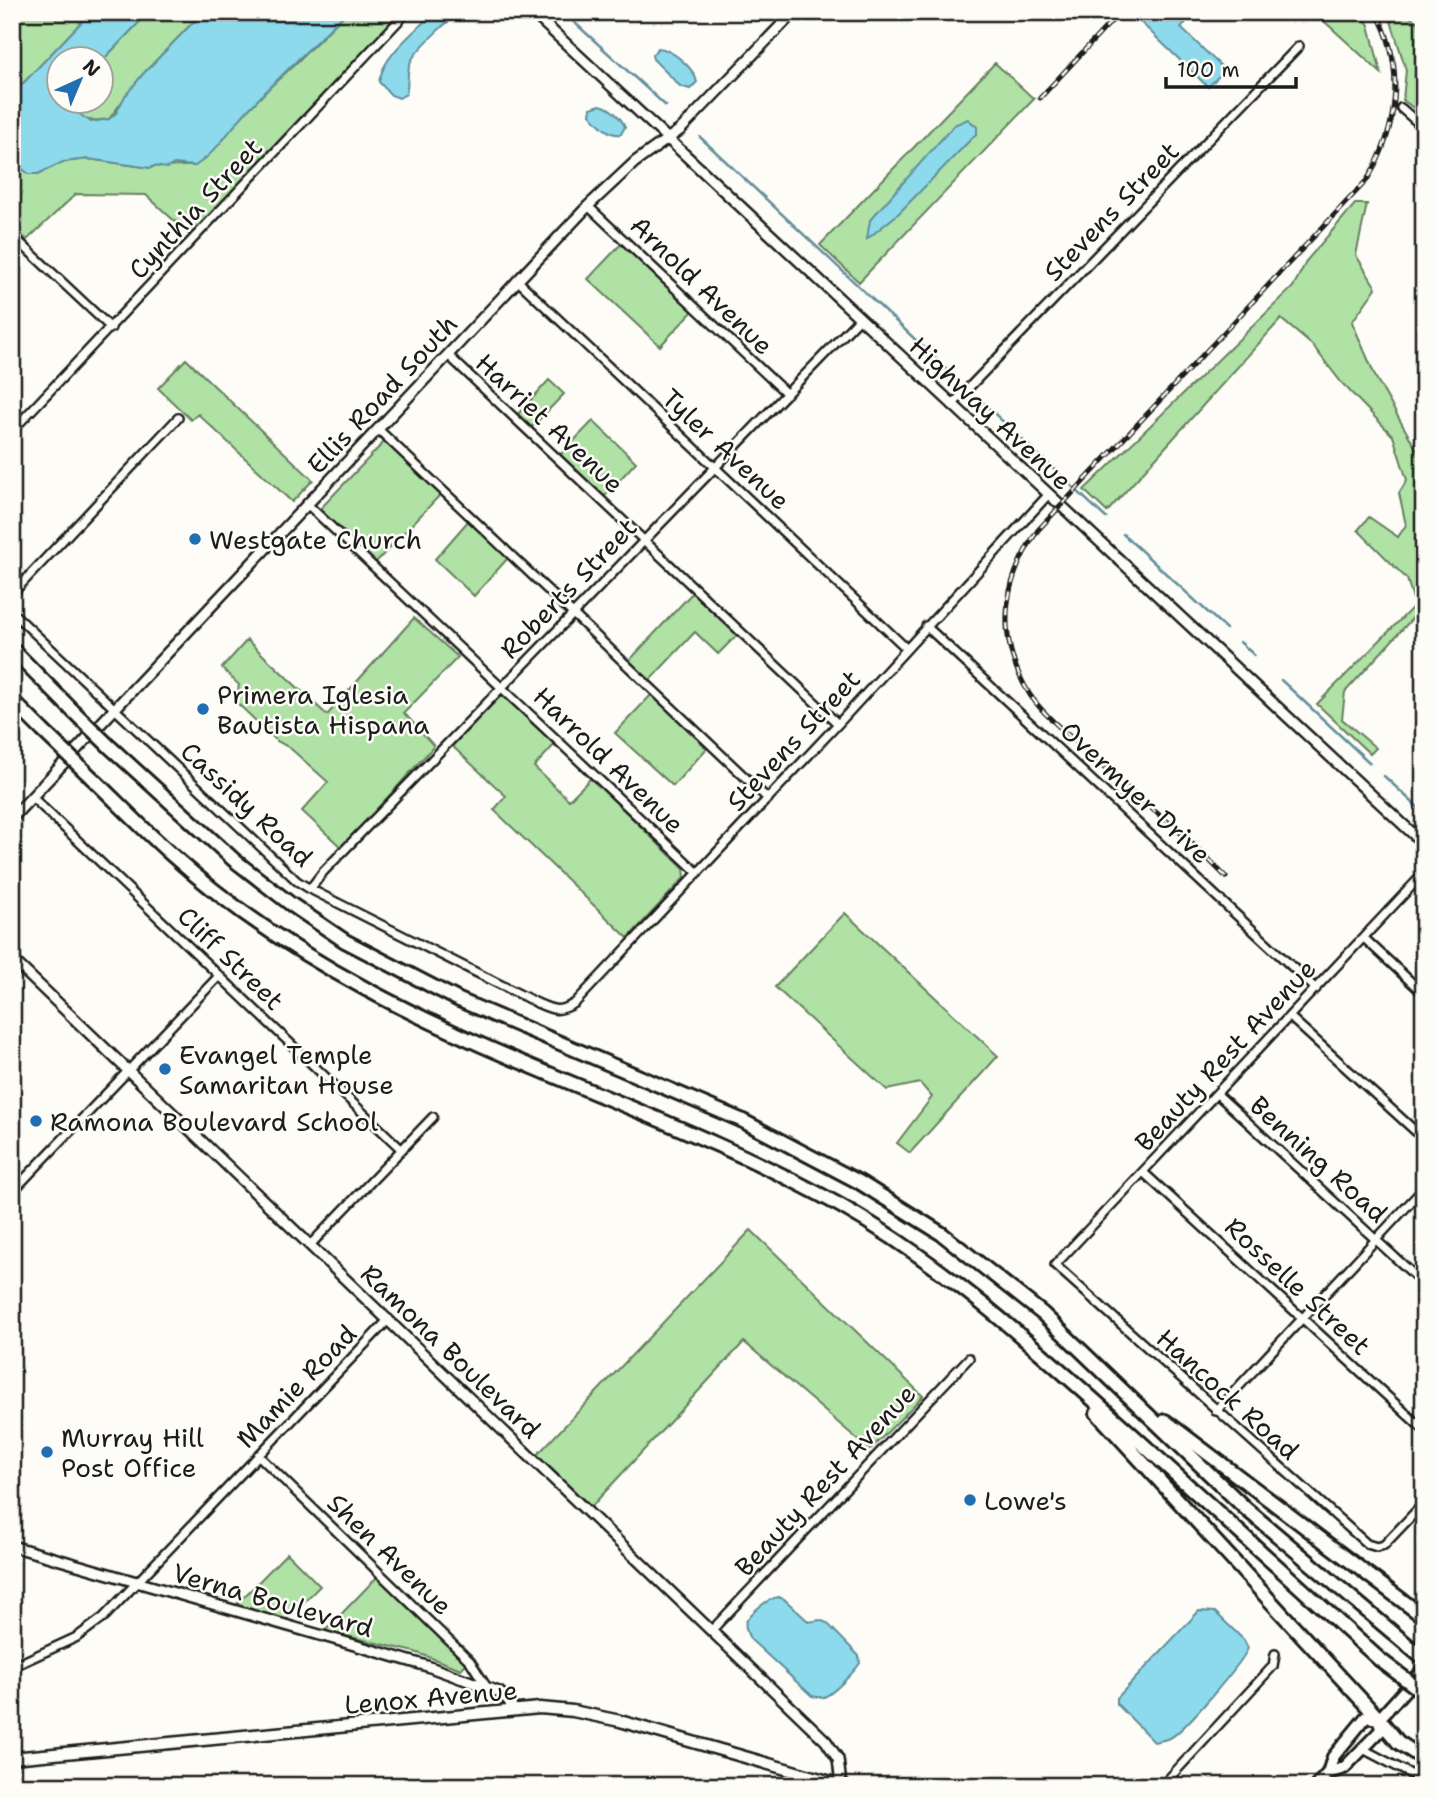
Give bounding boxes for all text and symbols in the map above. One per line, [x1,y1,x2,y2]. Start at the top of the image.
north arrow [46,46,116,116]
scale bar [1166,46,1296,90]
text: N [77,54,106,82]
text: 100 m [1177,56,1240,84]
street label: Cynthia Street [121,130,269,286]
street label: Stevens Street [1036,134,1186,288]
street label: Arnold Avenue [623,208,781,362]
street label: Ellis Road South [299,307,465,481]
street label: Highway Avenue [902,328,1080,498]
street label: Harriet Avenue [468,345,632,501]
street label: Tyler Avenue [654,381,798,517]
street label: Roberts Street [492,510,644,666]
place label: Westgate Church [209,522,422,557]
marker: Westgate Church [187,531,203,547]
street label: Stevens Street [718,662,868,818]
place label: Primera Iglesia Bautista Hispana [217,677,429,742]
street label: Harrold Avenue [526,679,692,841]
marker: Primera Iglesia Bautista Hispana [195,701,211,717]
street label: Overmyer Drive [1053,713,1219,871]
street label: Cassidy Road [173,734,321,874]
street label: Cliff Street [170,898,292,1018]
street label: Beauty Rest Avenue [1127,951,1323,1159]
place label: Evangel Temple Samaritan House [179,1037,394,1102]
marker: Evangel Temple Samaritan House [157,1061,173,1077]
street label: Benning Road [1243,1088,1395,1230]
place label: Ramona Boulevard School [50,1104,378,1139]
marker: Ramona Boulevard School [28,1113,44,1129]
street label: Rosselle Street [1218,1209,1378,1363]
street label: Ramona Boulevard [353,1256,549,1446]
street label: Mamie Road [228,1317,364,1455]
street label: Hancock Road [1149,1321,1307,1467]
street label: Beauty Rest Avenue [727,1376,923,1584]
place label: Murray Hill Post Office [61,1420,204,1485]
marker: Murray Hill Post Office [39,1444,55,1460]
place label: Lowe's [984,1483,1067,1518]
street label: Shen Avenue [320,1485,460,1623]
marker: Lowe's [962,1492,978,1508]
street label: Verna Boulevard [169,1555,377,1645]
street label: Lenox Avenue [343,1672,519,1722]

